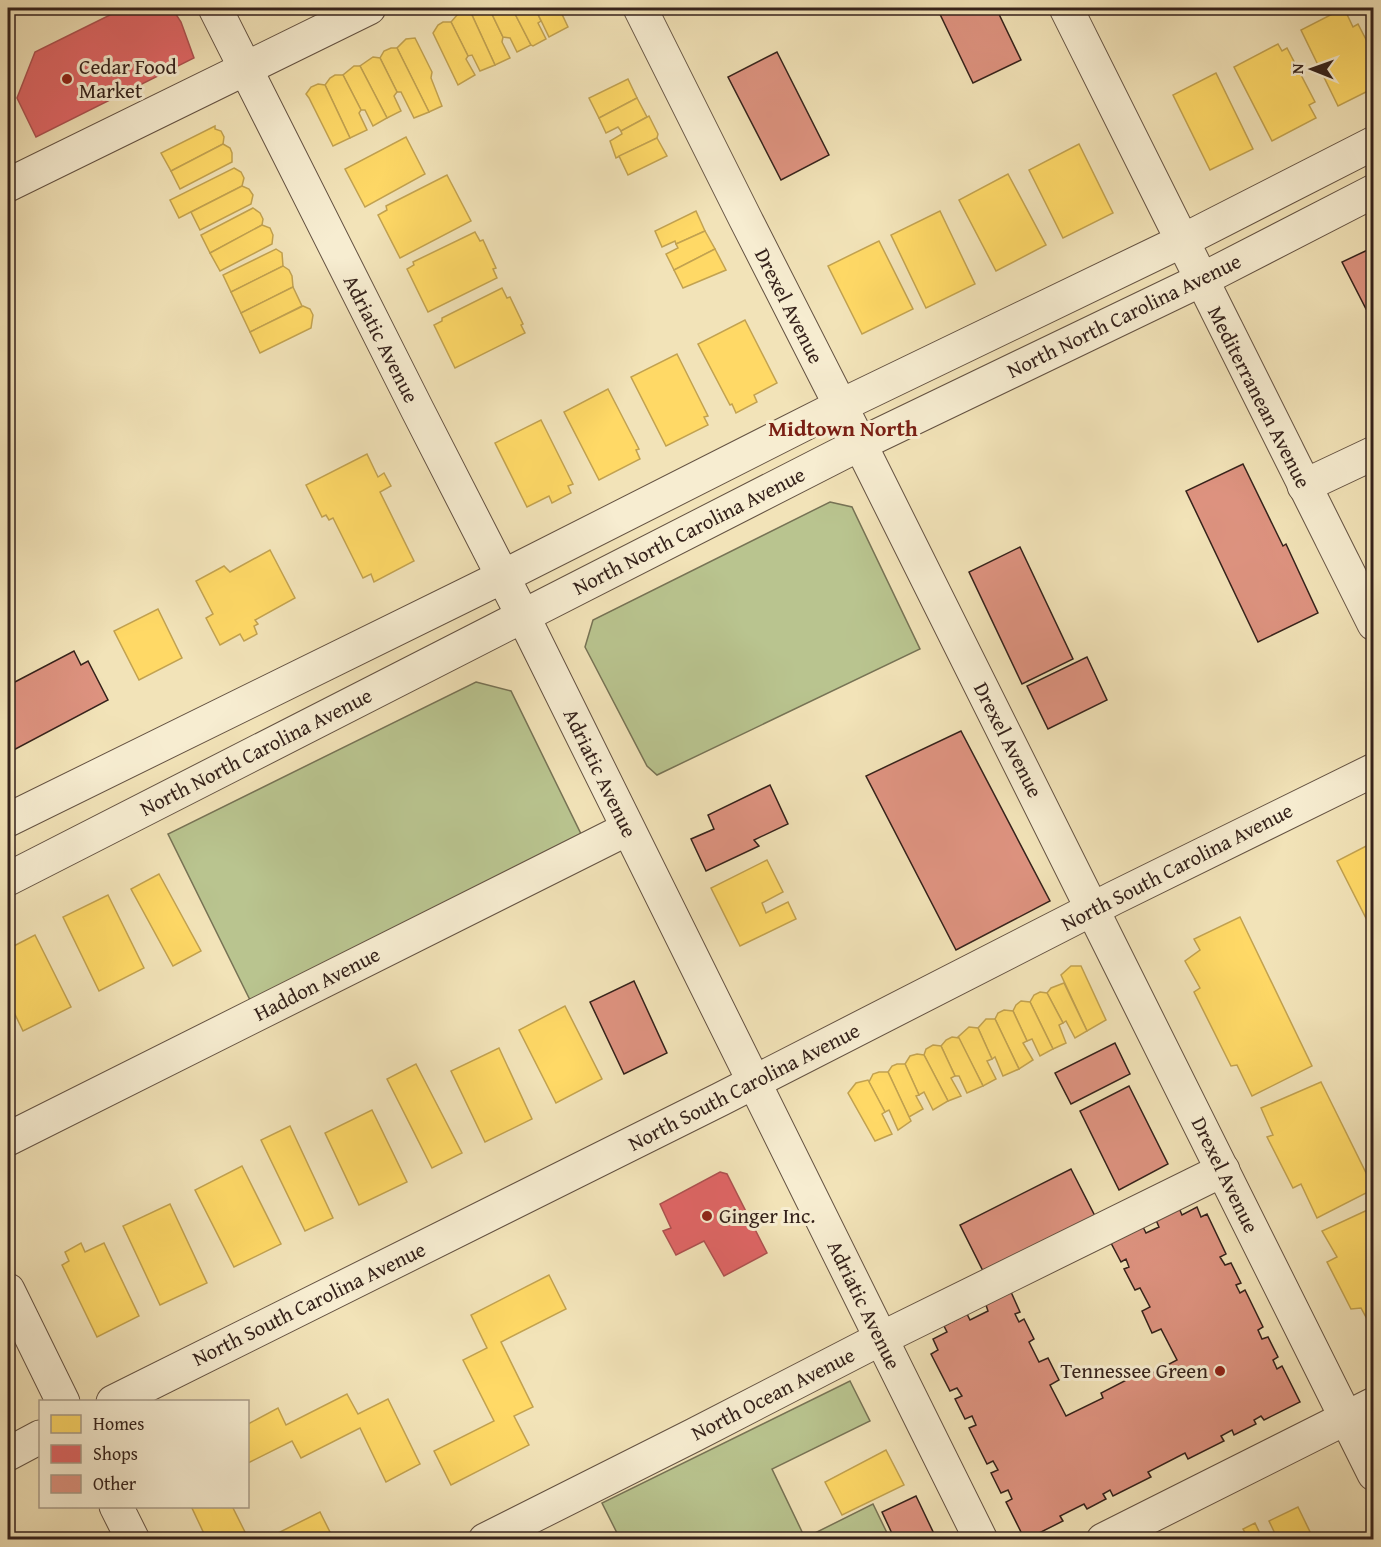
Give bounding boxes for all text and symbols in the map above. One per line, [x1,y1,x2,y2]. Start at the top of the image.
north arrow [1282,39,1342,99]
place label: Cedar Food Market [79,51,178,106]
text: N [1285,63,1309,74]
marker: Cedar Food Market [60,72,74,86]
street label: Drexel Avenue [747,243,832,369]
street label: North North Carolina Avenue [1002,245,1246,386]
street label: Adriatic Avenue [336,269,427,408]
street label: Mediterranean Avenue [1200,300,1319,493]
district label: Midtown North [768,412,918,444]
street label: North North Carolina Avenue [567,458,810,603]
street label: Drexel Avenue [966,677,1051,803]
street label: North North Carolina Avenue [134,679,377,824]
street label: Adriatic Avenue [556,703,645,843]
street label: North South Carolina Avenue [1056,795,1298,939]
street label: Haddon Avenue [248,938,385,1029]
street label: North South Carolina Avenue [623,1015,865,1159]
street label: Drexel Avenue [1184,1111,1267,1238]
place label: Ginger Inc. [719,1200,815,1231]
marker: Ginger Inc. [700,1209,714,1223]
street label: North South Carolina Avenue [187,1233,431,1374]
street label: Adriatic Avenue [820,1235,909,1375]
street label: North Ocean Avenue [686,1339,860,1448]
place label: Tennessee Green [1061,1355,1208,1386]
marker: Tennessee Green [1213,1364,1227,1378]
legend [39,1400,249,1508]
text: Homes [93,1410,144,1437]
text: Shops [93,1440,138,1467]
text: Other [93,1470,137,1497]

